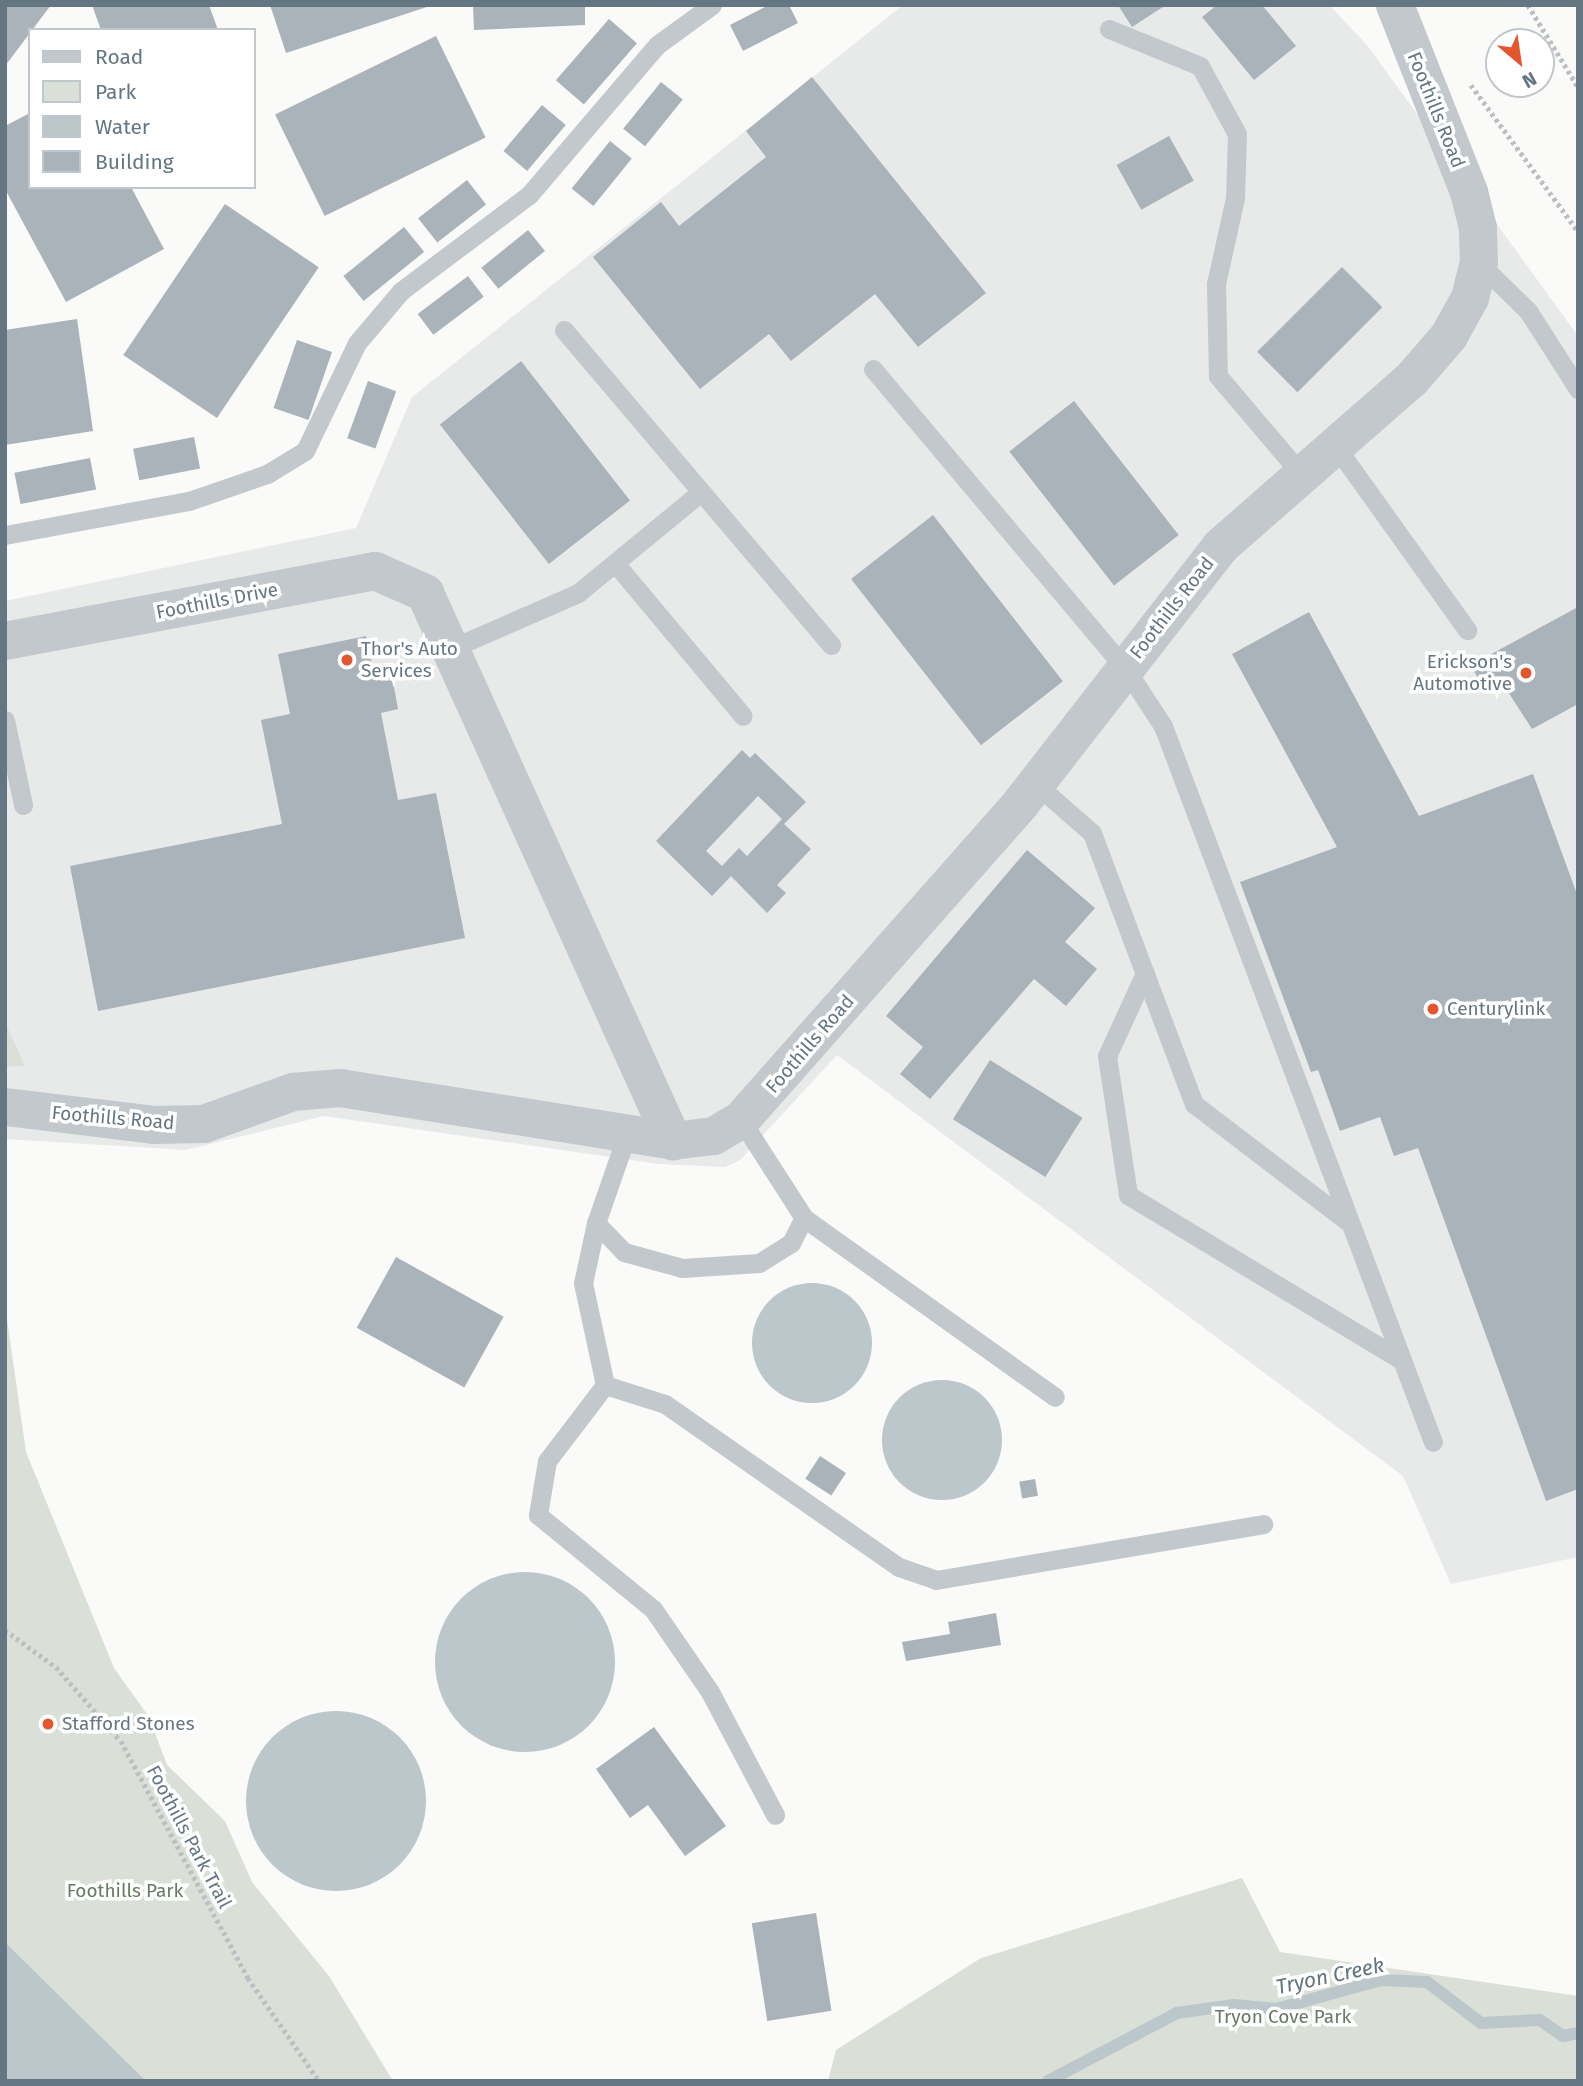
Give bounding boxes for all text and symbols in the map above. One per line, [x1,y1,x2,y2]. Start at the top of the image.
legend [28,28,256,189]
north arrow [1485,28,1555,98]
text: Road [95,44,143,70]
street label: Foothills Road [1402,49,1470,171]
text: N [1518,67,1541,93]
text: Park [95,79,136,105]
text: Water [95,114,150,140]
text: Building [95,149,174,175]
street label: Foothills Road [1125,552,1219,664]
street label: Foothills Drive [154,578,280,624]
place label: Thor's Auto Services [361,638,458,682]
place label: Erickson's Automotive [1413,651,1512,695]
marker: Thor's Auto Services [339,652,355,668]
marker: Erickson's Automotive [1518,665,1534,681]
street label: Foothills Road [761,990,859,1098]
place label: Centurylink [1447,998,1545,1020]
marker: Centurylink [1425,1001,1441,1017]
street label: Foothills Road [51,1101,175,1135]
place label: Stafford Stones [62,1713,195,1735]
marker: Stafford Stones [40,1716,56,1732]
street label: Foothills Park Trail [142,1762,236,1912]
park label: Foothills Park [67,1880,183,1902]
water label: Tryon Creek [1274,1952,1386,2000]
park label: Tryon Cove Park [1215,2006,1351,2028]

